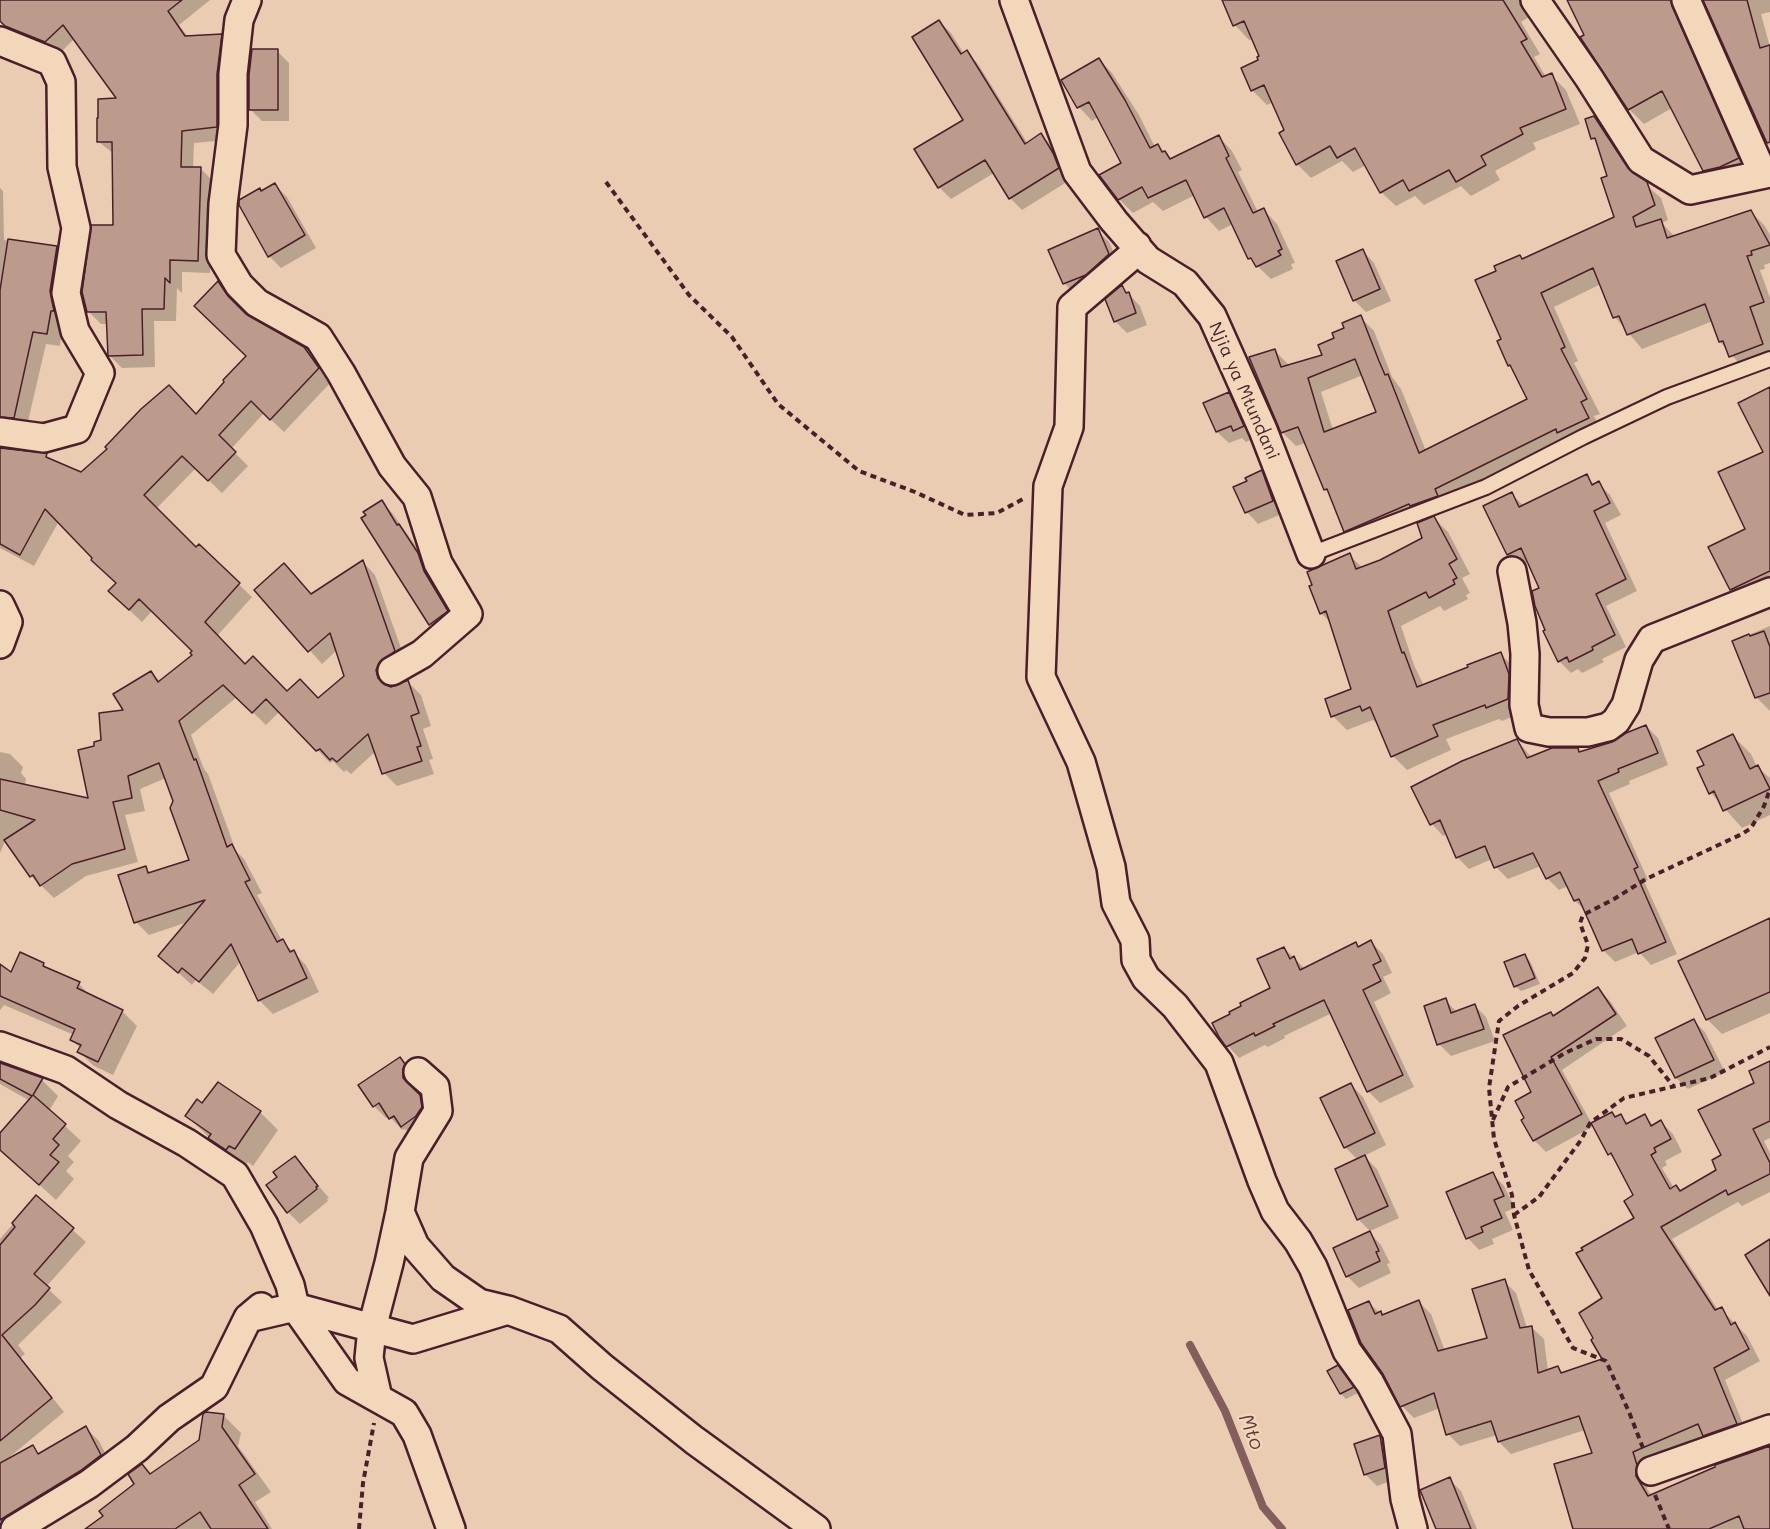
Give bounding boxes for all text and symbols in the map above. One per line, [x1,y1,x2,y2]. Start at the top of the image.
street label: Njia ya Mtundani [1204,319,1284,463]
water label: Mto [1233,1411,1269,1453]

